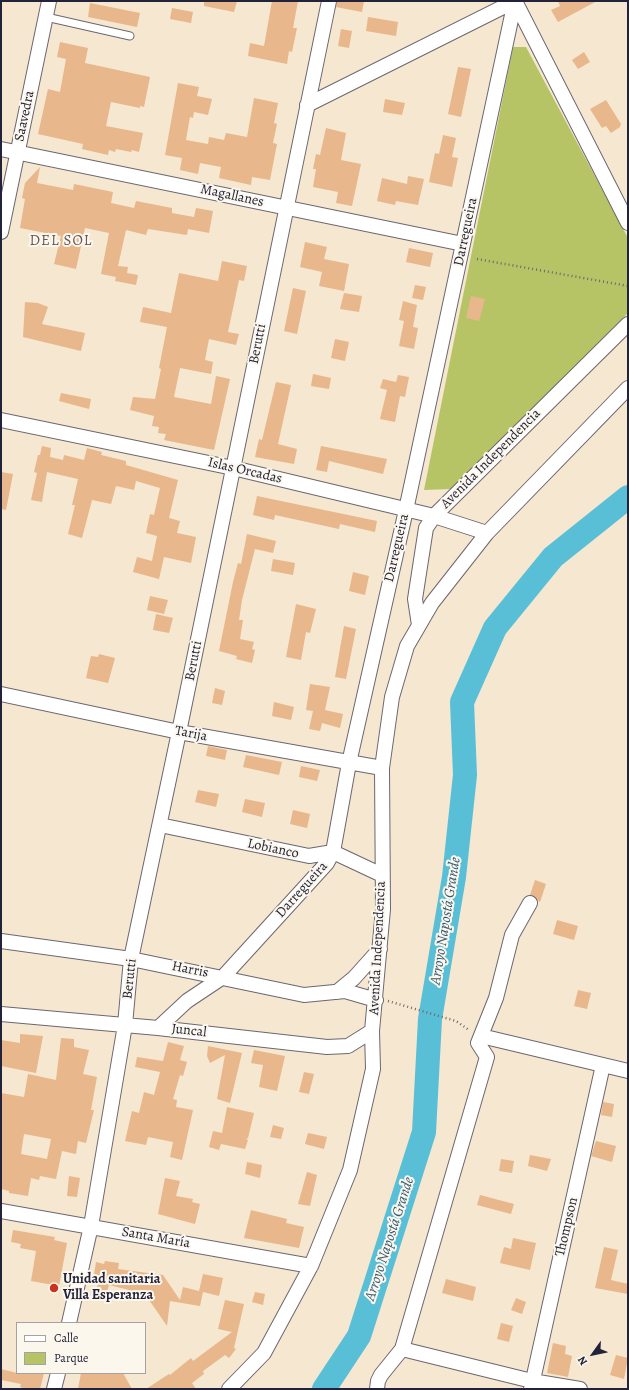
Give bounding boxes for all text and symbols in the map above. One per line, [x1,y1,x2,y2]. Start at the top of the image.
street label: Saavedra [11,89,39,143]
street label: Magallanes [199,181,265,211]
street label: Darregueira [451,196,481,268]
district label: DEL SOL [30,232,92,250]
street label: Berutti [246,322,270,366]
street label: Avenida Independencia [438,406,544,512]
street label: Islas Orcadas [206,454,284,488]
street label: Darregueira [381,512,413,584]
street label: Berutti [182,639,206,683]
street label: Tarija [173,723,209,745]
street label: Lobianco [246,835,300,863]
water label: Arroyo Napostá Grande [427,856,465,986]
street label: Darregueira [272,859,332,921]
street label: Avenida Independencia [366,881,390,1015]
street label: Berutti [120,958,140,1000]
street label: Harris [170,958,210,982]
street label: Juncal [171,1021,207,1041]
water label: Arroyo Napostá Grande [362,1175,418,1303]
street label: Thompson [552,1196,582,1258]
street label: Santa María [120,1224,192,1252]
place label: Unidad sanitaria Villa Esperanza [63,1272,161,1304]
marker: Unidad sanitaria Villa Esperanza [48,1282,60,1294]
legend [16,1322,146,1374]
text: Calle [54,1330,78,1346]
north arrow [573,1334,613,1374]
text: Parque [54,1350,89,1366]
text: N [574,1353,591,1368]

